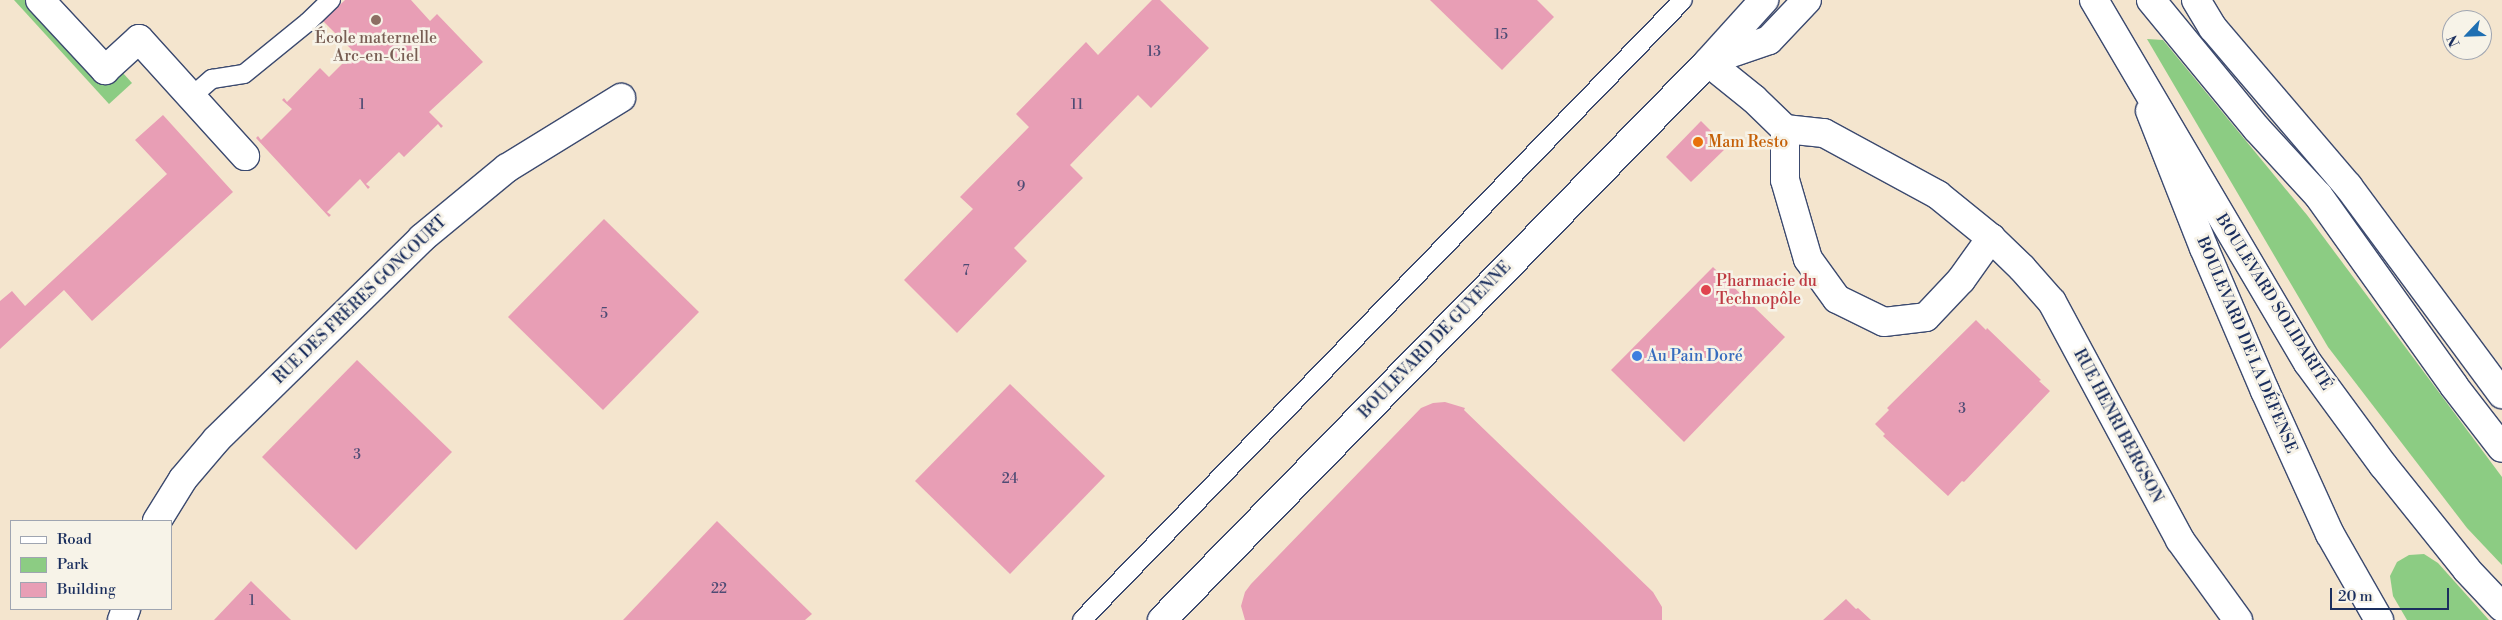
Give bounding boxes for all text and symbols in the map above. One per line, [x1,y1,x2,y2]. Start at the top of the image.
north arrow [2442,10,2492,60]
marker: École maternelle Arc-en-Ciel [370,14,382,26]
house number: 15 [1494,27,1508,43]
place label: École maternelle Arc-en-Ciel [315,28,437,66]
text: N [2444,32,2465,49]
house number: 13 [1147,44,1161,60]
house number: 1 [359,97,365,113]
house number: 11 [1071,97,1083,113]
place label: Mam Resto [1708,132,1788,152]
marker: Mam Resto [1692,136,1704,148]
house number: 9 [1017,179,1025,195]
street label: BOULEVARD SOLIDARITÉ [2212,210,2336,394]
street label: RUE DES FRÈRES GONCOURT [269,212,451,388]
street label: BOULEVARD DE LA DÉFENSE [2193,234,2301,456]
street label: BOULEVARD DE GUYENNE [1355,258,1515,422]
house number: 7 [962,263,970,279]
place label: Pharmacie du Technopôle [1716,271,1817,309]
marker: Pharmacie du Technopôle [1700,284,1712,296]
house number: 5 [600,306,608,322]
place label: Au Pain Doré [1647,346,1743,366]
street label: RUE HENRI BERGSON [2069,346,2167,506]
marker: Au Pain Doré [1631,350,1643,362]
house number: 3 [1958,401,1966,417]
house number: 3 [353,447,361,463]
house number: 24 [1002,471,1018,487]
legend [10,520,172,610]
text: Road [57,530,92,549]
text: Park [57,555,88,574]
scale bar [2332,578,2451,610]
text: Building [57,580,116,599]
house number: 22 [711,581,727,597]
text: 20 m [2338,587,2373,606]
house number: 1 [249,593,255,609]

